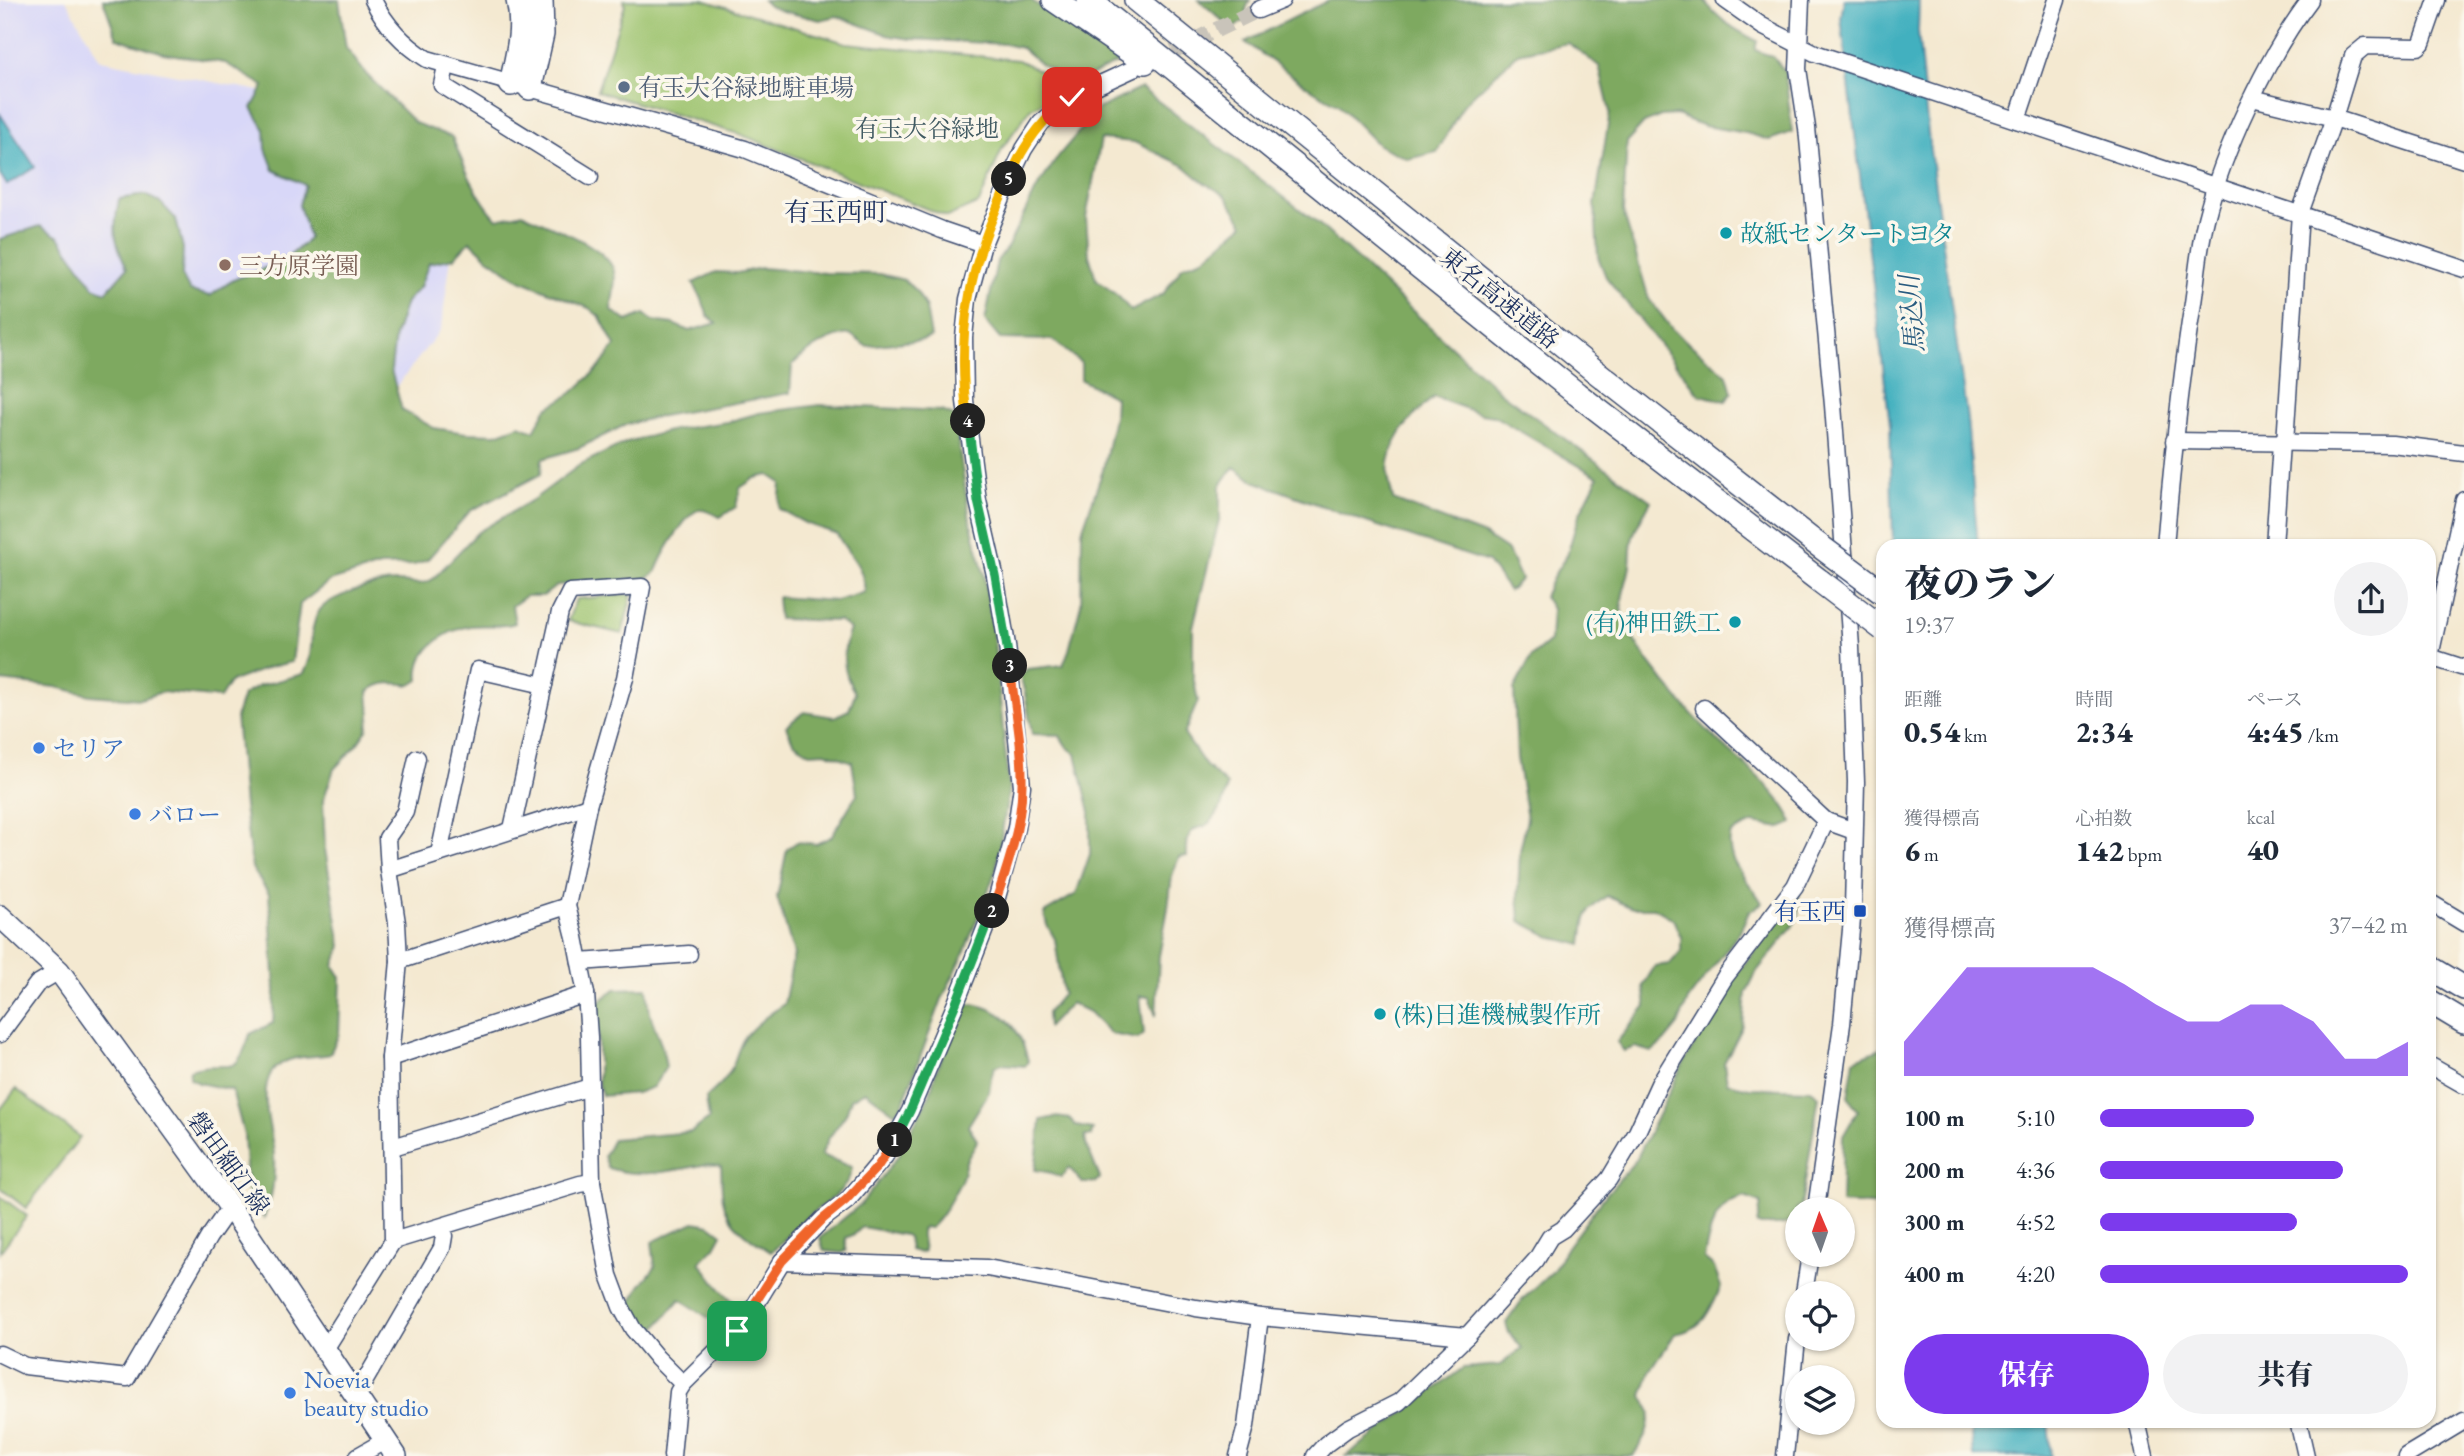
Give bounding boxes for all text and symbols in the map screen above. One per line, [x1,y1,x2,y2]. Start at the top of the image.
pin [1042,67,1102,127]
place label: 有玉大谷緑地駐車場 [638,72,854,103]
icon: check [1053,78,1091,116]
marker: 有玉大谷緑地駐車場 [616,79,632,95]
park label: 有玉大谷緑地 [855,113,999,144]
pin: 5 [992,162,1026,196]
text: 5 [1003,166,1014,191]
district label: 有玉西町 [784,195,888,229]
place label: 故紙センタートヨタ [1740,218,1955,249]
marker: 故紙センタートヨタ [1718,225,1734,241]
street label: 東名高速道路 [1434,241,1566,355]
place label: 三方原学園 [239,250,359,281]
marker: 三方原学園 [217,257,233,273]
water label: 馬込川 [1891,271,1932,354]
pin: 4 [950,404,986,438]
text: 4 [962,408,973,433]
text: 夜のラン [1904,559,2056,608]
button: share [2334,562,2408,636]
place label: (有)神田鉄工 [1586,607,1721,638]
text: 19:37 [1904,610,1954,640]
marker: (有)神田鉄工 [1727,614,1743,630]
pin: 3 [992,648,1028,684]
text: 3 [1004,653,1015,678]
text: 距離 [1904,687,1942,712]
text: 時間 [2075,687,2113,712]
text: ペース [2247,687,2303,712]
text: 0.54 [1904,712,1960,751]
text: 2:34 [2075,712,2133,751]
text: 4:45 [2247,712,2304,751]
text: km [1960,723,1988,748]
text: /km [2304,723,2339,748]
place label: セリア [53,733,125,764]
marker: セリア [31,740,47,756]
place label: バロー [149,799,221,830]
text: kcal [2247,805,2275,830]
marker: バロー [127,806,143,822]
text: 獲得標高 [1904,806,1980,831]
text: 心拍数 [2075,806,2132,831]
text: 40 [2247,830,2279,869]
text: 6 [1904,831,1920,870]
text: 142 [2075,831,2124,870]
text: m [1920,842,1939,867]
text: bpm [2124,842,2162,867]
pin: 2 [974,894,1010,928]
place label: 有玉西 [1774,896,1846,927]
text: 2 [986,898,997,923]
marker: 有玉西 [1852,903,1868,919]
text: 37–42 m [2329,910,2408,940]
text: 獲得標高 [1904,913,1996,943]
place label: (株)日進機械製作所 [1394,999,1601,1030]
marker: (株)日進機械製作所 [1372,1006,1388,1022]
text: 100 m [1904,1103,1965,1133]
text: 5:10 [2016,1103,2055,1133]
street label: 磐田細江線 [181,1105,277,1221]
pin: 1 [878,1122,912,1158]
text: 1 [889,1127,900,1152]
text: 200 m [1904,1155,1965,1185]
text: 4:36 [2016,1155,2055,1185]
north arrow [1785,1197,1855,1267]
map controls [1785,1197,1855,1435]
text: 300 m [1904,1207,1965,1237]
text: 4:52 [2016,1207,2055,1237]
text: 400 m [1904,1259,1965,1289]
text: 4:20 [2016,1259,2055,1289]
button: locate [1785,1281,1855,1351]
pin [707,1301,767,1361]
icon: arrive [718,1312,756,1350]
button: 保存 [1904,1334,2149,1414]
button: 共有 [2163,1334,2408,1414]
place label: Noevia beauty studio [304,1364,429,1423]
button: layers [1785,1365,1855,1435]
marker: Noevia beauty studio [282,1385,298,1401]

